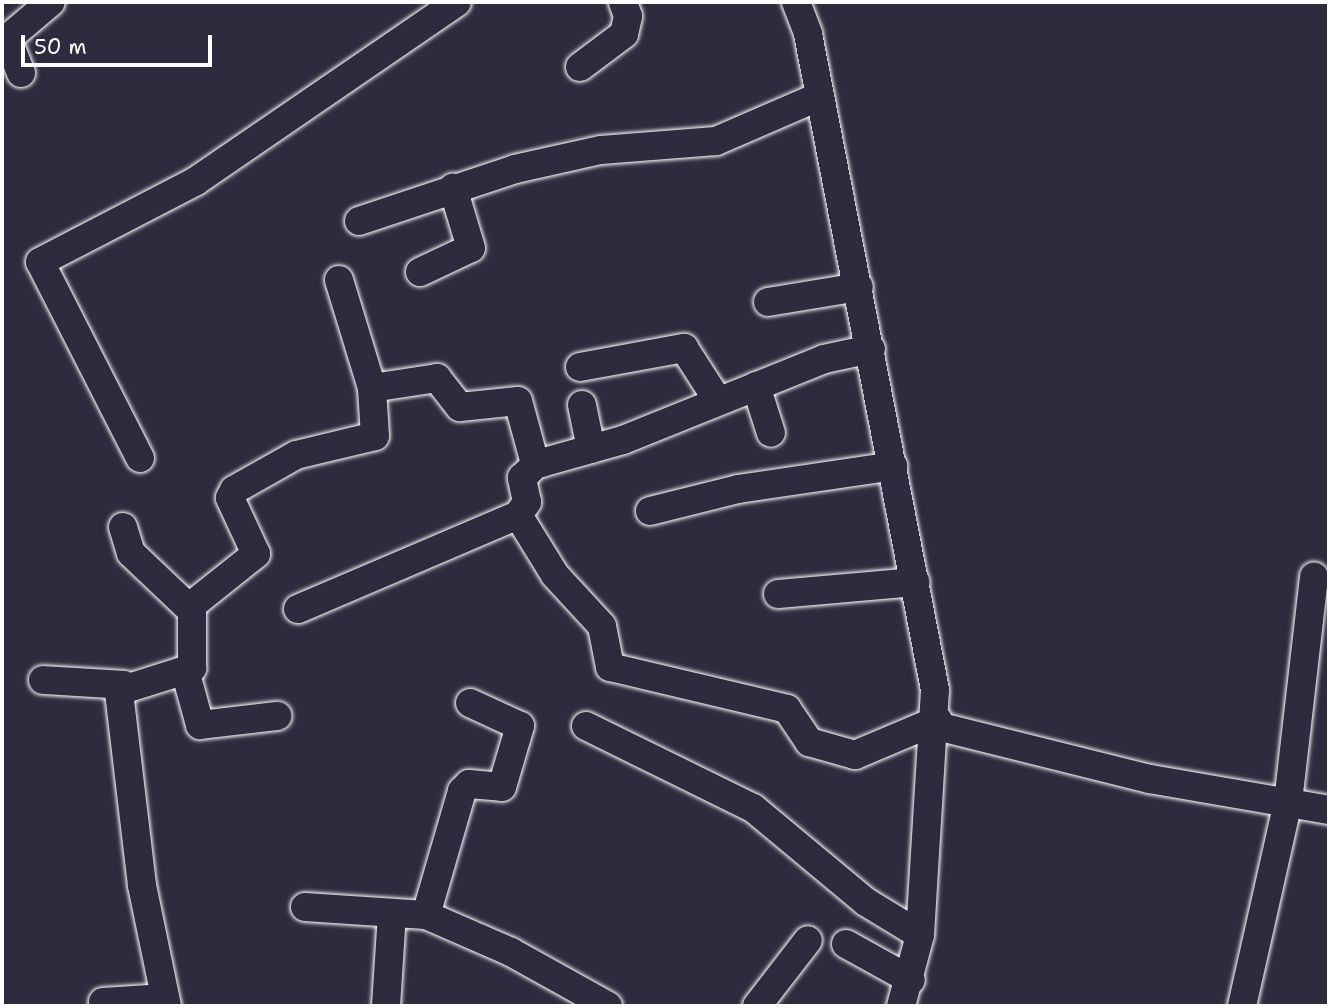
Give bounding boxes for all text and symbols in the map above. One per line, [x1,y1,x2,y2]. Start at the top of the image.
scale bar [24,21,215,65]
text: 50 m [34,33,87,61]

